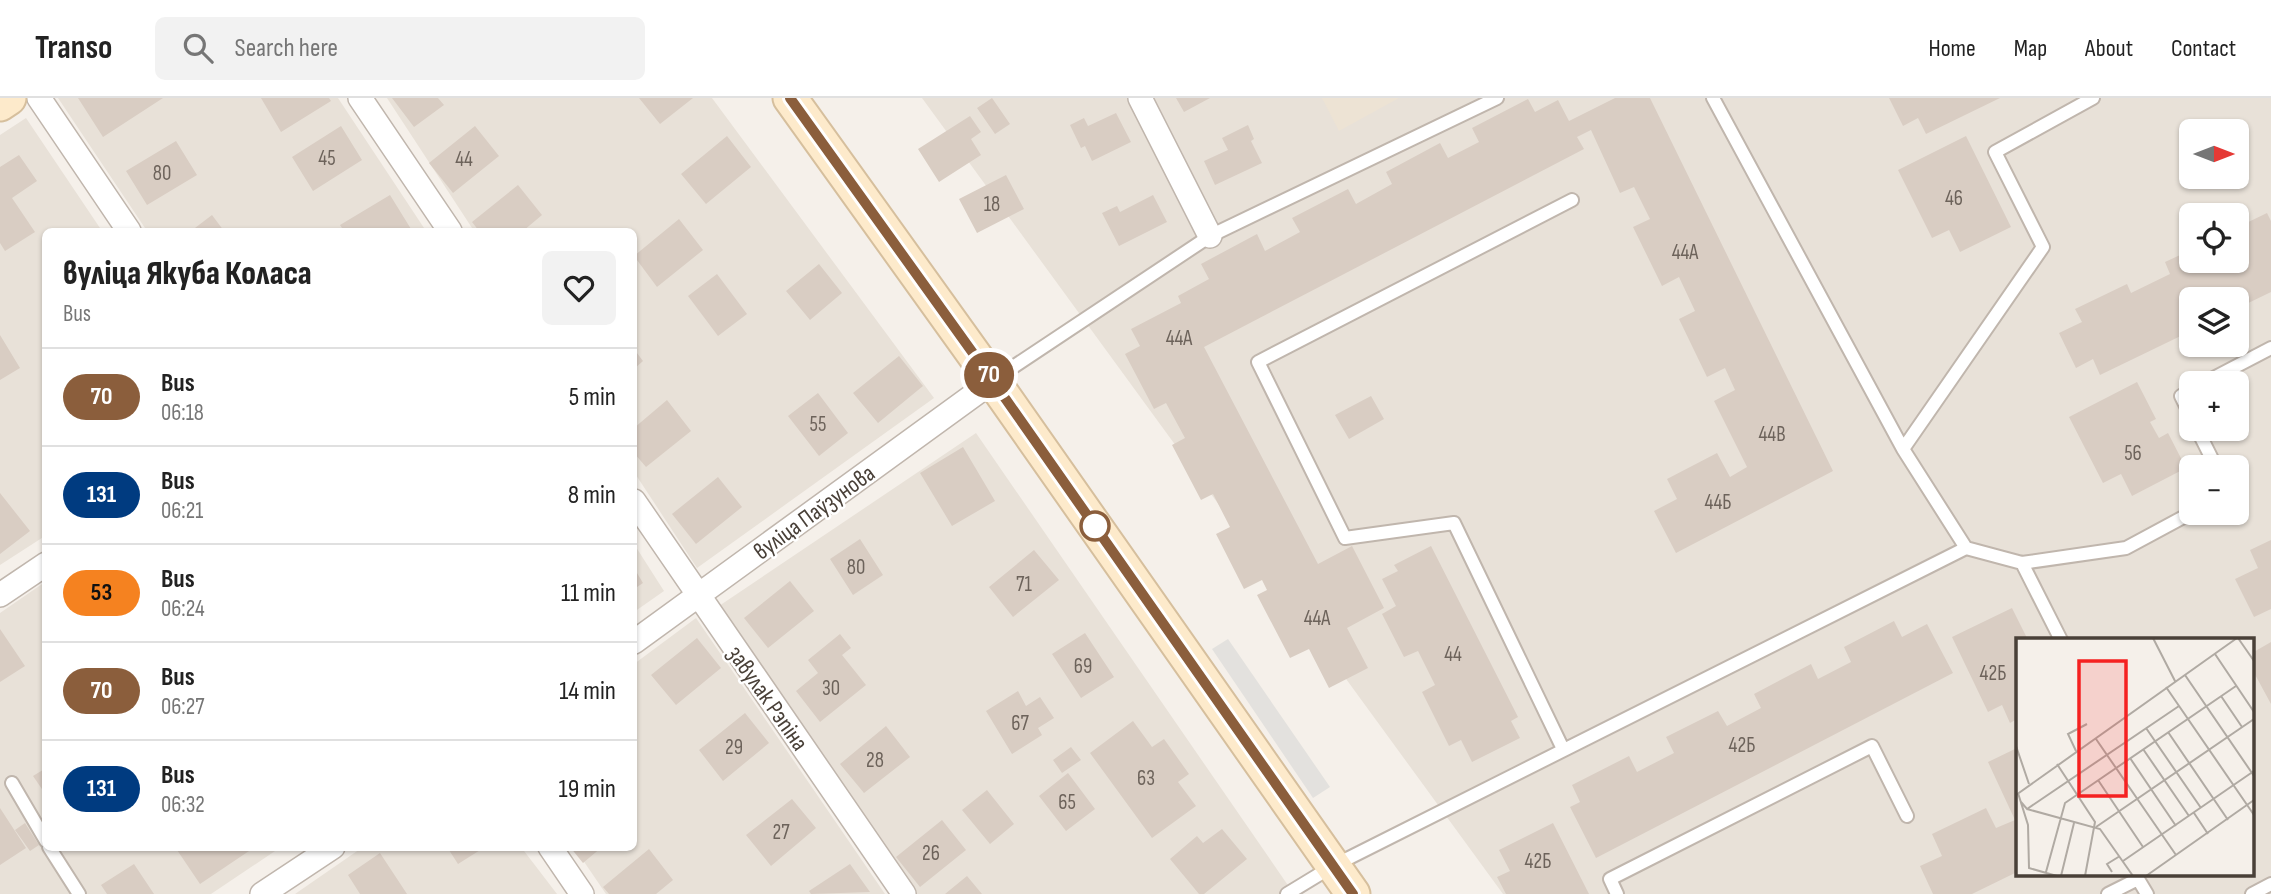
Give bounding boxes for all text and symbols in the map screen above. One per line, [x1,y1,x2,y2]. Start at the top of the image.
search box [155,17,645,80]
text: Transo [35,28,113,68]
icon: search [179,29,217,67]
text: Search here [235,33,338,64]
text: Home [1928,34,1976,63]
text: Map [2014,34,2047,63]
text: About [2085,34,2133,63]
text: Contact [2171,34,2236,63]
north arrow [2179,119,2249,189]
map controls [2179,119,2249,525]
house number: 45 [318,146,336,171]
house number: 44 [455,147,473,172]
house number: 80 [153,161,171,186]
house number: 46 [1945,186,1963,211]
house number: 18 [984,192,1000,217]
button: locate [2179,203,2249,273]
house number: 44А [1672,240,1699,265]
button: heart [542,251,616,325]
text: вуліца Якуба Коласа [63,254,312,294]
button: layers [2179,287,2249,357]
text: Bus [63,300,91,328]
house number: 44А [1166,326,1193,351]
line badge: 70 [958,352,1020,398]
text: 70 [978,360,1000,389]
text: Bus [161,368,195,399]
button: + [2179,371,2249,441]
text: 70 [91,382,112,411]
text: 5 min [569,382,616,413]
text: 06:18 [161,399,204,427]
house number: 55 [810,412,826,437]
house number: 44В [1759,422,1786,447]
house number: 56 [2124,441,2142,466]
button: − [2179,455,2249,525]
street label: вуліца Паўзунова [748,459,881,566]
text: Bus [161,466,195,497]
text: 131 [87,480,116,509]
text: 8 min [568,480,616,511]
house number: 44Б [1705,490,1731,515]
text: 06:21 [161,497,203,525]
unlabelled marker [1080,511,1110,541]
house number: 80 [847,555,865,580]
text: Bus [161,564,195,595]
house number: 71 [1016,572,1033,597]
text: 53 [91,578,112,607]
text: 11 min [561,578,616,609]
text: 06:24 [161,595,205,623]
house number: 44А [1304,606,1331,631]
inset map [2016,638,2254,876]
street label: завулак Рэпіна [721,640,814,756]
house number: 44 [1444,642,1462,667]
house number: 69 [1074,654,1092,679]
house number: 42Б [1980,661,2006,686]
text: Bus [161,662,195,693]
text: 70 [91,676,112,705]
text: 14 min [559,676,616,707]
house number: 30 [822,676,840,701]
text: 06:27 [161,693,204,721]
house number: 67 [1011,711,1029,736]
house number: 42Б [1729,733,1755,758]
house number: 29 [725,735,743,760]
house number: 28 [866,748,884,773]
text: Bus [161,760,195,791]
house number: 63 [1137,766,1155,791]
text: 131 [87,774,116,803]
text: 19 min [559,774,616,805]
house number: 65 [1058,790,1076,815]
text: 06:32 [161,791,205,819]
house number: 27 [772,820,790,845]
house number: 26 [922,841,940,866]
house number: 42Б [1525,849,1551,874]

